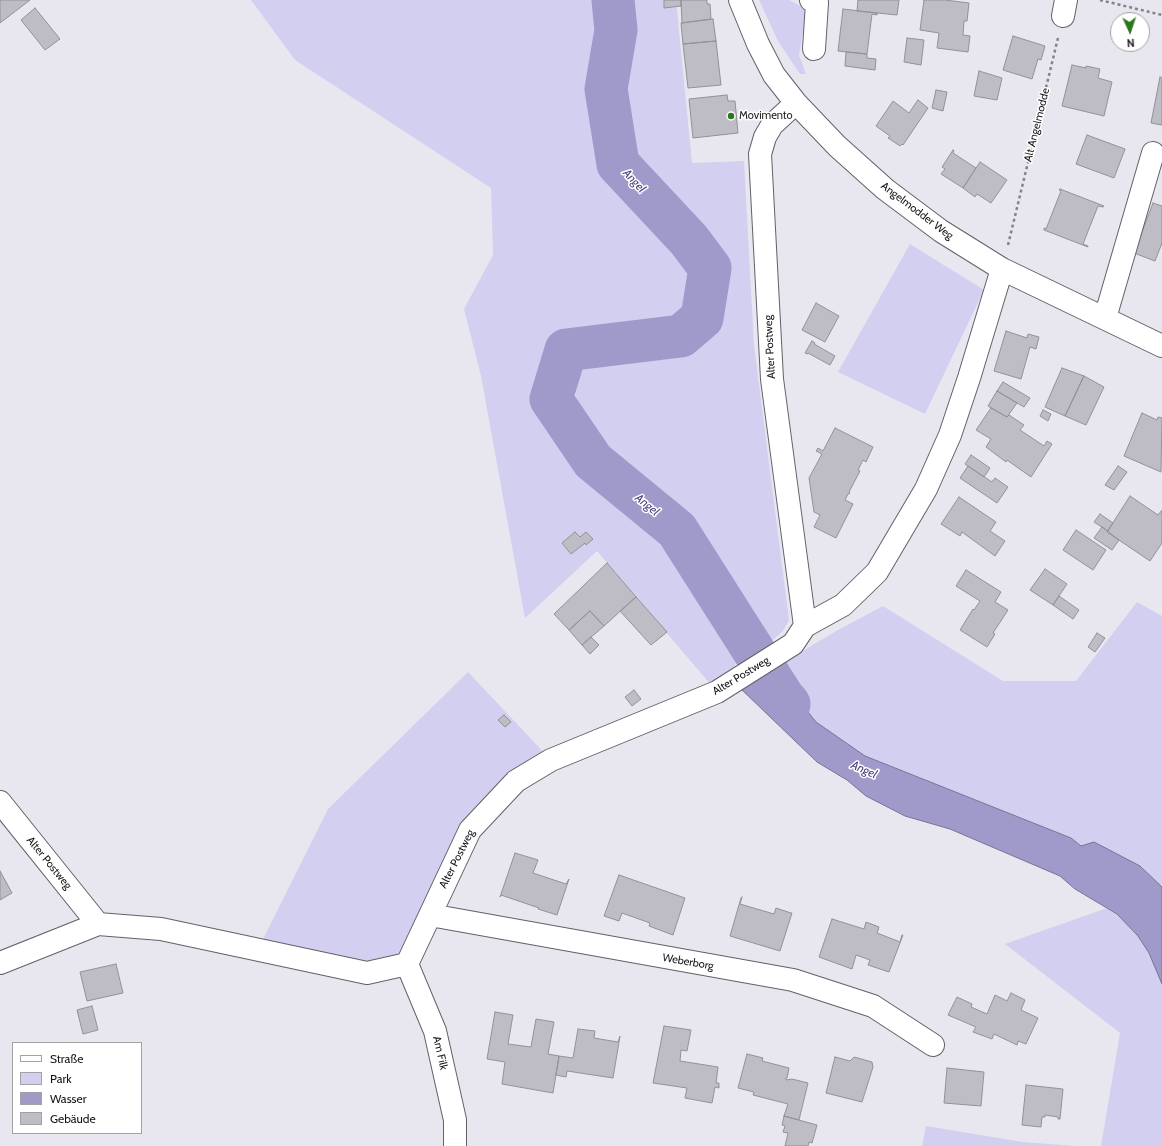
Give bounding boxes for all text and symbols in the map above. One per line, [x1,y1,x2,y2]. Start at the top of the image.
north arrow [1110,12,1150,52]
text: N [1126,36,1135,50]
street label: Alt Angelmodde [1021,87,1053,163]
place label: Movimento [739,109,793,123]
marker: Movimento [726,111,736,121]
water label: Angel [620,166,648,196]
street label: Angelmodder Weg [878,179,956,243]
street label: Alter Postweg [762,315,778,379]
water label: Angel [632,491,662,519]
street label: Alter Postweg [710,654,772,698]
water label: Angel [849,758,879,782]
street label: Alter Postweg [437,828,477,890]
street label: Alter Postweg [24,834,74,892]
street label: Weberborg [661,951,715,973]
street label: Am Filk [430,1035,450,1071]
legend [12,1042,142,1134]
text: Straße [50,1051,83,1066]
text: Park [50,1071,72,1086]
text: Wasser [50,1091,87,1106]
text: Gebäude [50,1111,96,1126]

